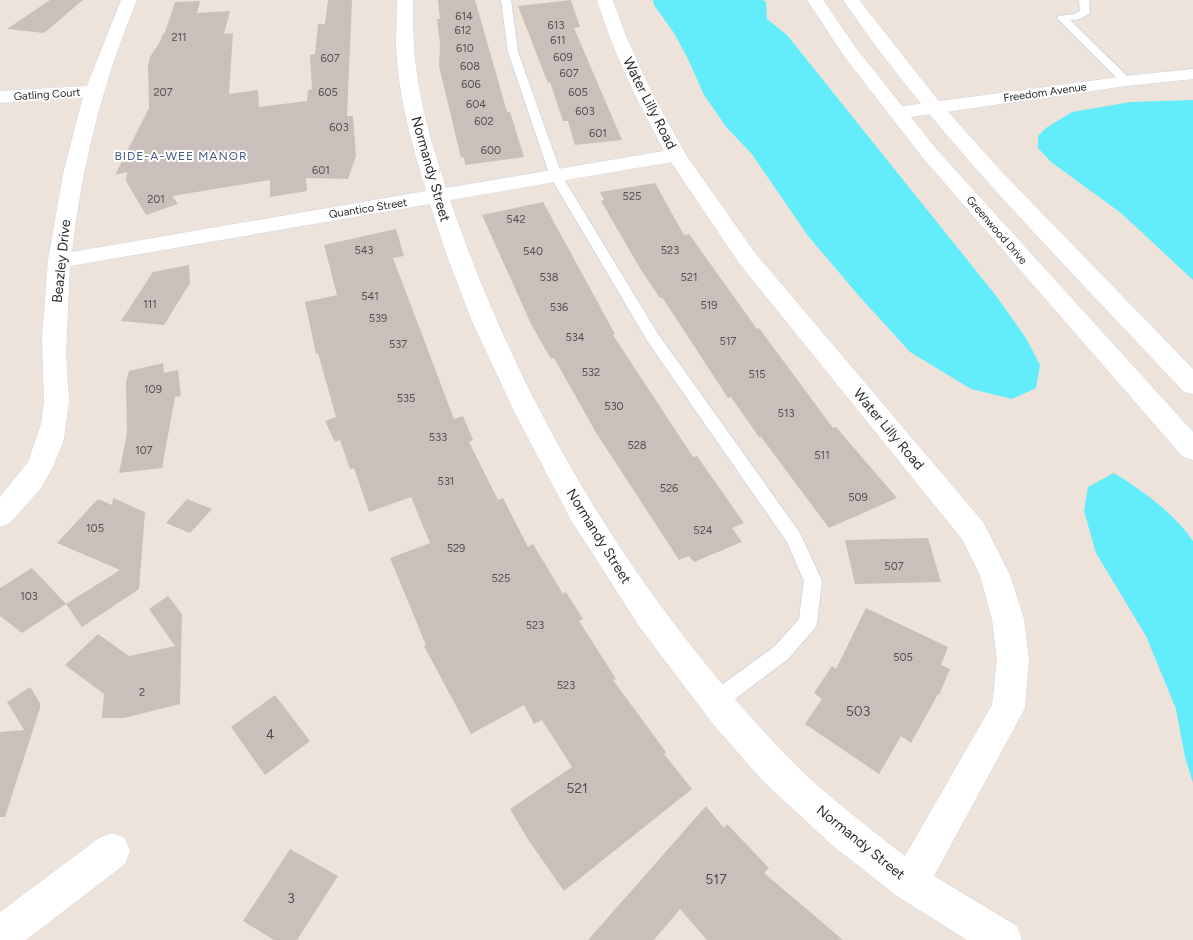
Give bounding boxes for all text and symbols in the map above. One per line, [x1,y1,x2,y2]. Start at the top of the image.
house number: 614 [455,10,473,23]
house number: 613 [548,19,564,32]
house number: 612 [455,24,471,37]
house number: 211 [171,31,187,44]
house number: 611 [550,34,566,47]
house number: 610 [456,42,474,55]
house number: 609 [553,51,573,64]
house number: 607 [320,52,340,65]
street label: Water Lilly Road [619,54,680,152]
house number: 608 [460,60,480,73]
house number: 607 [559,67,579,80]
house number: 606 [461,78,481,91]
street label: Freedom Avenue [1003,80,1087,105]
street label: Gatling Court [13,86,81,103]
house number: 207 [153,86,173,99]
house number: 605 [318,86,338,99]
house number: 605 [568,86,588,99]
house number: 604 [466,98,486,111]
house number: 603 [575,105,595,118]
street label: Normandy Street [407,115,454,224]
house number: 602 [474,115,494,128]
house number: 603 [329,121,349,134]
house number: 601 [589,127,607,140]
house number: 600 [481,144,501,157]
district label: BIDE-A-WEE MANOR [114,149,248,163]
house number: 601 [312,164,330,177]
house number: 525 [623,190,641,203]
house number: 201 [147,193,165,206]
street label: Greenwood Drive [964,194,1030,267]
street label: Quantico Street [328,196,408,221]
house number: 542 [506,213,526,226]
street label: Beazley Drive [49,218,74,304]
house number: 543 [354,244,374,257]
house number: 523 [661,244,679,257]
house number: 540 [523,245,543,258]
house number: 538 [539,271,559,284]
house number: 521 [680,271,698,284]
house number: 541 [361,290,379,303]
house number: 111 [143,298,157,311]
house number: 519 [700,299,718,312]
house number: 536 [550,301,568,314]
house number: 539 [369,312,387,325]
house number: 534 [565,331,585,344]
house number: 517 [720,335,736,348]
house number: 537 [389,338,407,351]
house number: 532 [582,366,600,379]
house number: 515 [748,368,766,381]
house number: 109 [144,383,162,396]
street label: Water Lilly Road [850,385,928,473]
house number: 535 [397,392,415,405]
house number: 530 [604,400,624,413]
house number: 513 [778,407,794,420]
house number: 533 [429,431,447,444]
house number: 528 [627,439,647,452]
house number: 107 [135,444,153,457]
house number: 511 [814,449,830,462]
house number: 531 [438,475,454,488]
house number: 526 [660,482,678,495]
street label: Normandy Street [563,486,635,587]
house number: 509 [848,491,868,504]
house number: 105 [86,522,104,535]
house number: 524 [693,524,713,537]
house number: 529 [447,542,465,555]
house number: 507 [884,560,904,573]
house number: 525 [492,572,510,585]
house number: 103 [20,590,38,603]
house number: 523 [526,619,544,632]
house number: 505 [893,651,913,664]
house number: 523 [557,679,575,692]
house number: 2 [139,686,145,699]
house number: 503 [846,703,870,720]
house number: 4 [266,726,275,743]
house number: 521 [566,780,588,797]
street label: Normandy Street [813,802,908,883]
house number: 517 [705,871,727,888]
house number: 3 [287,890,295,907]

